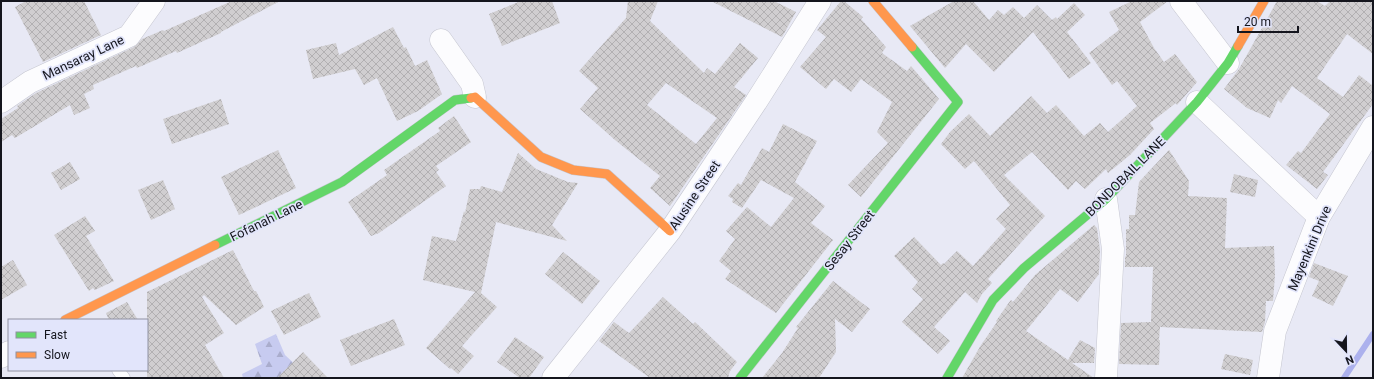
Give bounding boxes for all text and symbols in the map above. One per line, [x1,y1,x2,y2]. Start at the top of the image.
scale bar [1238,8,1298,34]
text: 20 m [1244,15,1271,29]
street label: Mansaray Lane [40,32,126,83]
street label: BONDOBAIL LANE [1082,133,1168,219]
street label: Alusine Street [666,158,723,233]
street label: Fofanah Lane [227,196,305,244]
street label: Mayenkini Drive [1285,203,1334,293]
street label: Sesay Street [821,207,877,273]
legend [8,319,148,371]
text: Fast [44,328,67,342]
north arrow [1326,331,1366,371]
text: Slow [44,348,70,362]
text: N [1343,352,1356,367]

